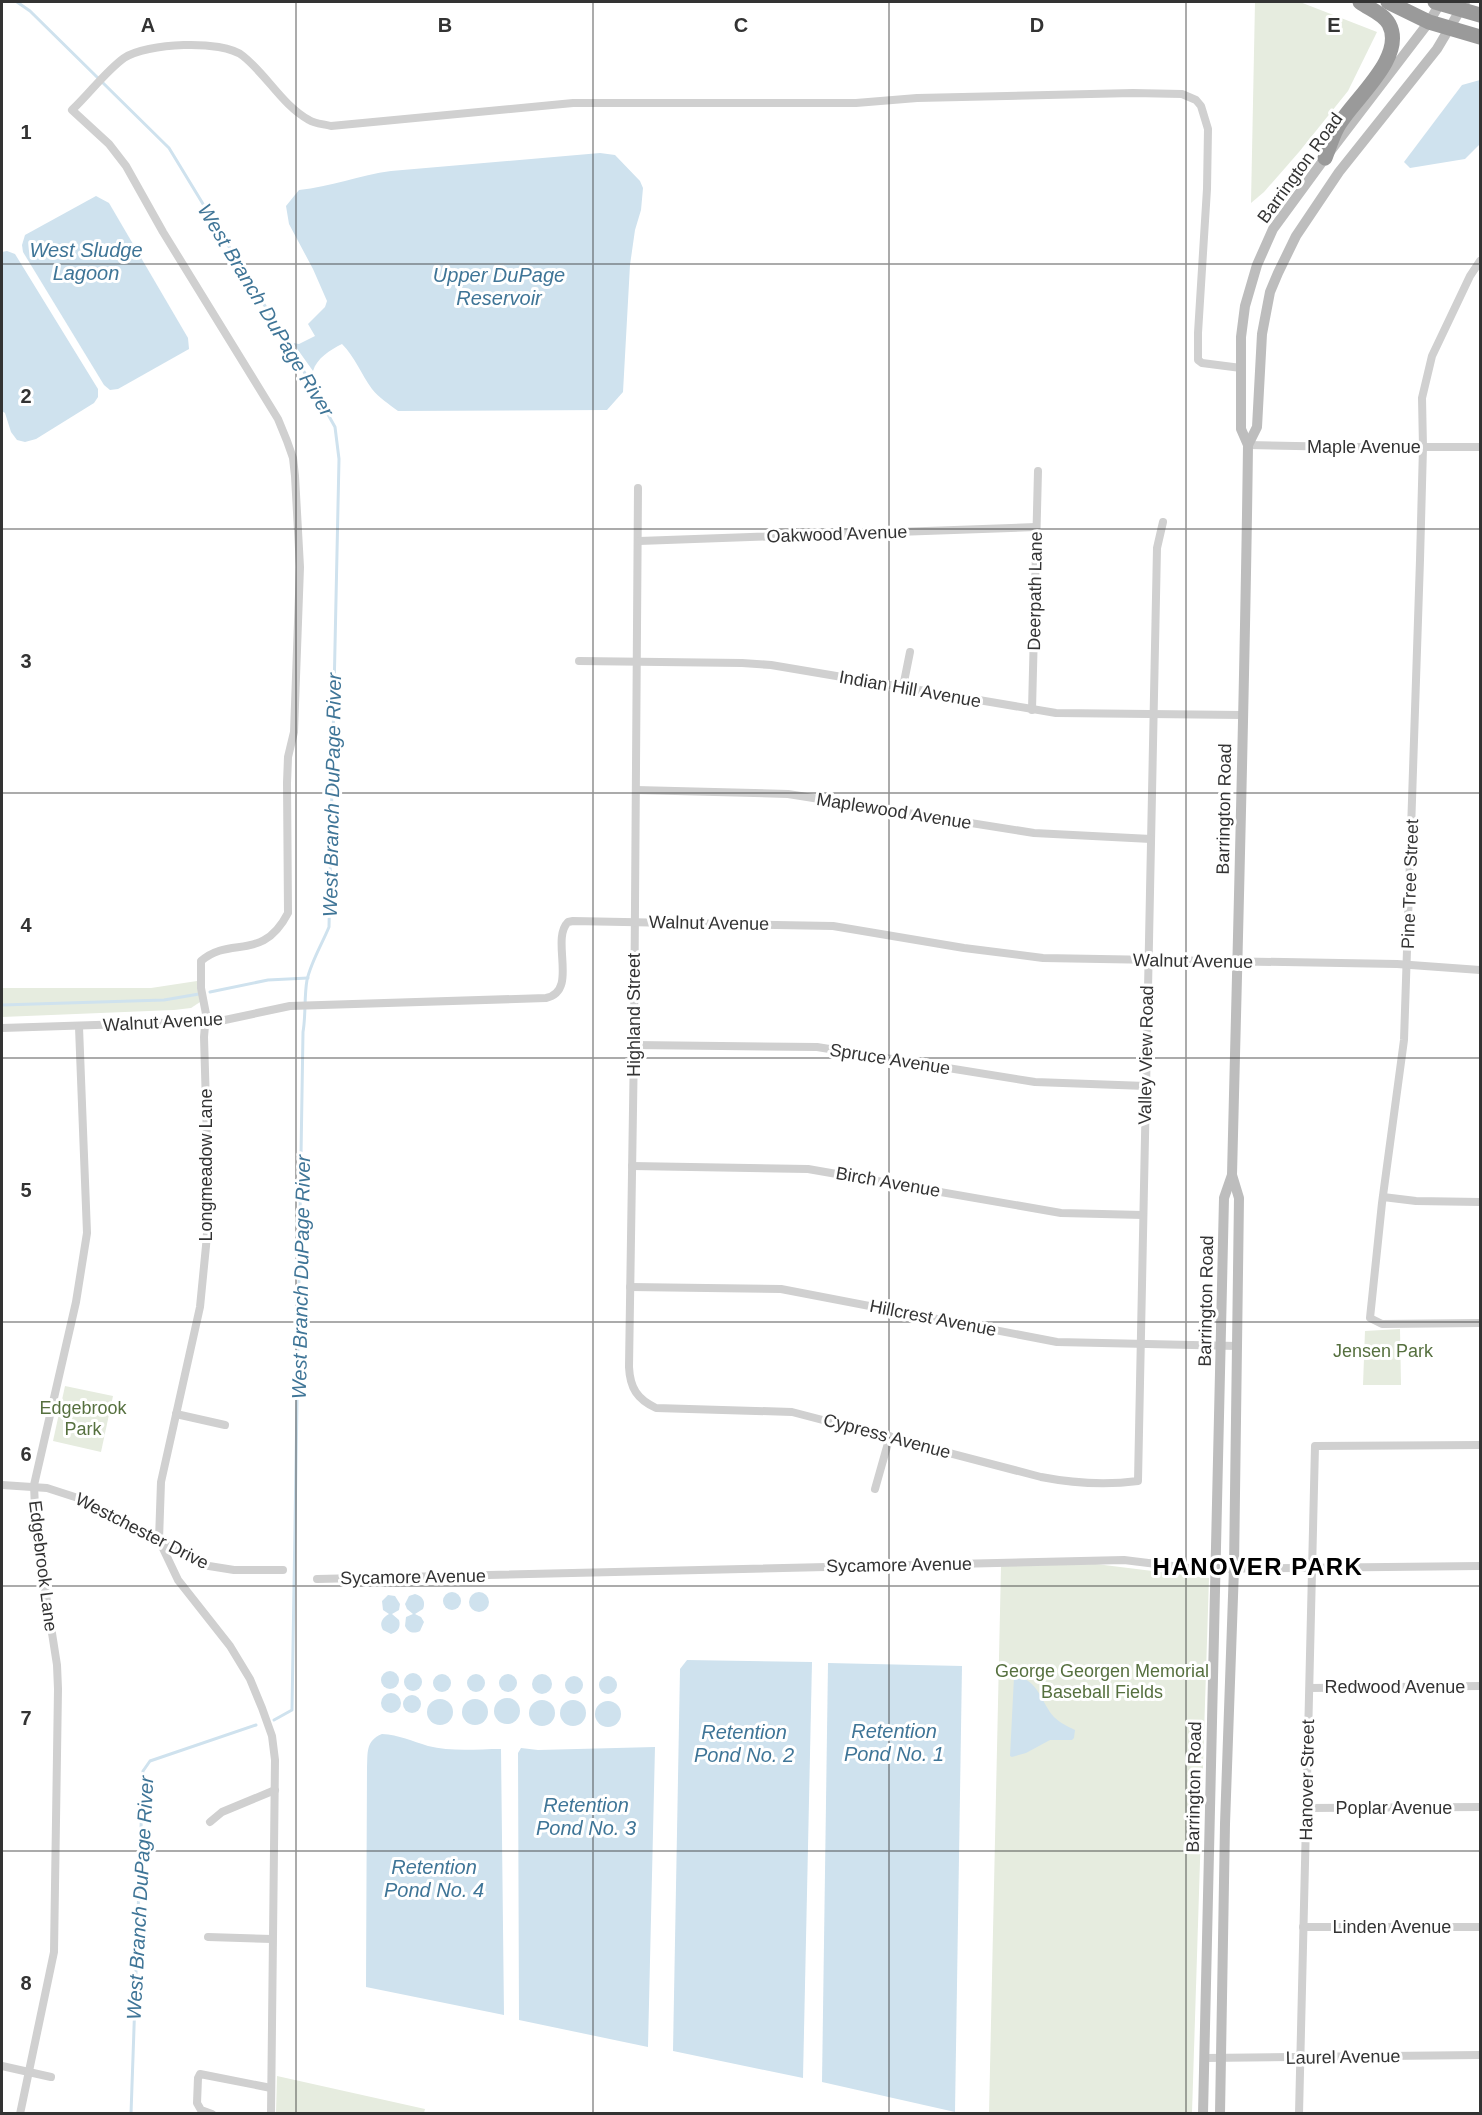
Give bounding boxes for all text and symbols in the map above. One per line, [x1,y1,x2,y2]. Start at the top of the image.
text: A [141,14,155,36]
text: B [438,14,452,36]
text: C [734,14,748,36]
text: D [1030,14,1044,36]
text: E [1327,14,1341,36]
street label: Barrington Road [1253,109,1347,227]
text: 1 [20,121,32,143]
water label: West Branch DuPage River [194,200,339,421]
water label: West Sludge Lagoon [29,239,143,284]
water label: Upper DuPage Reservoir [433,264,565,309]
text: 2 [20,385,32,407]
street label: Maple Avenue [1307,437,1421,457]
street label: Oakwood Avenue [766,522,908,546]
street label: Deerpath Lane [1024,531,1046,651]
text: 3 [20,650,32,672]
street label: Indian Hill Avenue [837,667,983,711]
water label: West Branch DuPage River [319,671,345,917]
street label: Barrington Road [1213,743,1235,875]
street label: Maplewood Avenue [815,789,973,833]
street label: Pine Tree Street [1398,819,1422,949]
street label: Walnut Avenue [649,912,769,934]
text: 4 [20,914,32,936]
street label: Walnut Avenue [1133,950,1253,972]
street label: Highland Street [624,953,644,1077]
street label: Valley View Road [1135,985,1157,1125]
street label: Walnut Avenue [103,1009,223,1035]
street label: Spruce Avenue [828,1040,952,1078]
street label: Longmeadow Lane [196,1088,216,1242]
water label: West Branch DuPage River [288,1153,314,1399]
street label: Birch Avenue [834,1163,942,1201]
text: 5 [20,1179,32,1201]
street label: Barrington Road [1195,1235,1217,1367]
street label: Hillcrest Avenue [868,1296,998,1340]
park label: Jensen Park [1333,1341,1434,1361]
park label: Edgebrook Park [39,1398,128,1439]
street label: Cypress Avenue [821,1409,953,1463]
text: 6 [20,1443,32,1465]
street label: Westchester Drive [72,1489,212,1573]
street label: Edgebrook Lane [25,1499,61,1633]
district label: HANOVER PARK [1153,1553,1363,1580]
street label: Sycamore Avenue [826,1554,972,1576]
street label: Sycamore Avenue [340,1566,486,1588]
park label: George Georgen Memorial Baseball Fields [995,1661,1209,1702]
street label: Redwood Avenue [1325,1677,1465,1697]
text: 7 [20,1707,32,1729]
street label: Hanover Street [1296,1719,1318,1841]
water label: Retention Pond No. 1 [844,1720,944,1765]
water label: Retention Pond No. 2 [694,1721,794,1766]
street label: Barrington Road [1183,1721,1205,1853]
water label: West Branch DuPage River [123,1774,157,2021]
water label: Retention Pond No. 3 [536,1794,636,1839]
street label: Poplar Avenue [1336,1798,1452,1818]
water label: Retention Pond No. 4 [384,1856,484,1901]
street label: Linden Avenue [1333,1917,1451,1937]
text: 8 [20,1972,32,1994]
street label: Laurel Avenue [1285,2046,1401,2068]

